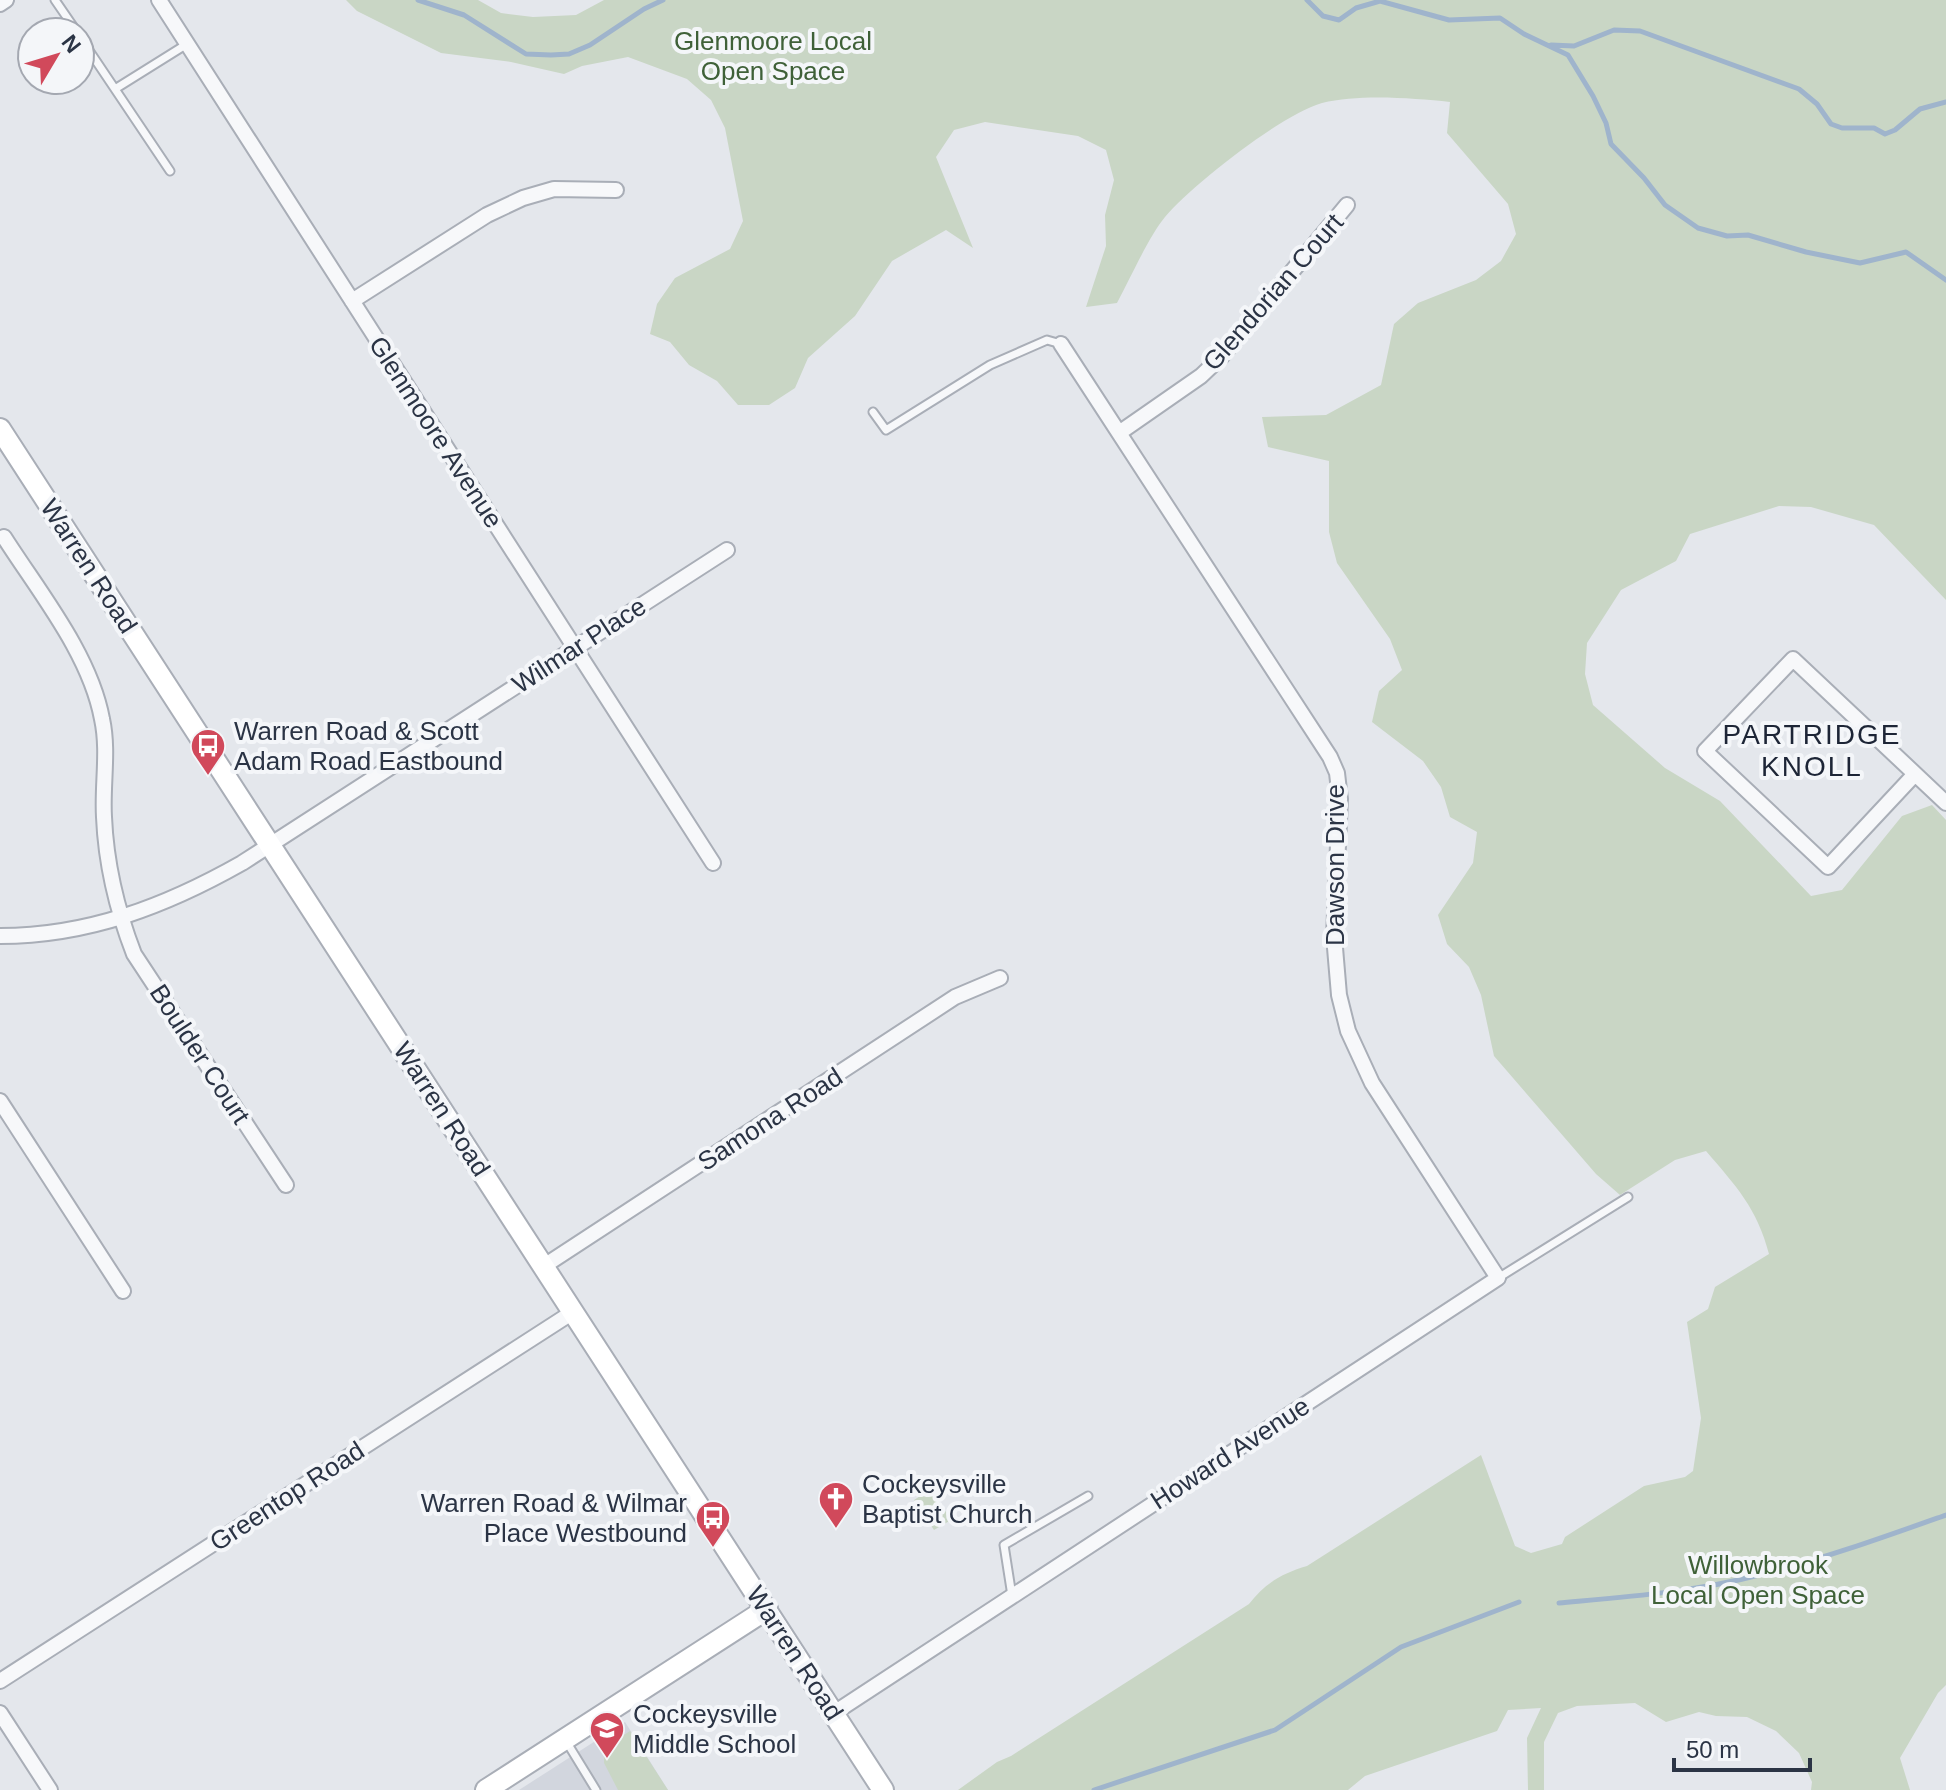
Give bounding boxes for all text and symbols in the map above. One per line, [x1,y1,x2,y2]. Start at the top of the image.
north arrow [16,16,96,96]
park label: Glenmoore Local Open Space [674,26,872,86]
text: N [57,30,86,58]
street label: Glendorian Court [1197,207,1350,377]
street label: Glenmoore Avenue [363,331,509,533]
street label: Warren Road [35,493,143,639]
street label: Wilmar Place [507,591,651,699]
place label: Warren Road & Scott Adam Road Eastbound [234,716,503,776]
district label: PARTRIDGE KNOLL [1723,719,1901,782]
bus stop icon: Warren Road & Scott Adam Road Eastbound [189,727,227,777]
street label: Dawson Drive [1320,784,1350,946]
street label: Boulder Court [144,979,257,1130]
street label: Warren Road [388,1036,496,1182]
street label: Samona Road [692,1061,848,1177]
street label: Howard Avenue [1145,1391,1315,1515]
street label: Greentop Road [204,1435,370,1557]
place label: Cockeysville Baptist Church [862,1469,1033,1529]
church icon: Cockeysville Baptist Church [817,1480,855,1530]
place label: Warren Road & Wilmar Place Westbound [421,1488,687,1548]
bus stop icon: Warren Road & Wilmar Place Westbound [694,1499,732,1549]
park label: Willowbrook Local Open Space [1651,1550,1865,1610]
street label: Warren Road [741,1580,849,1726]
place label: Cockeysville Middle School [633,1699,796,1759]
school or university icon: Cockeysville Middle School [588,1710,626,1760]
scale bar [1674,1722,1810,1772]
text: 50 m [1686,1736,1739,1763]

